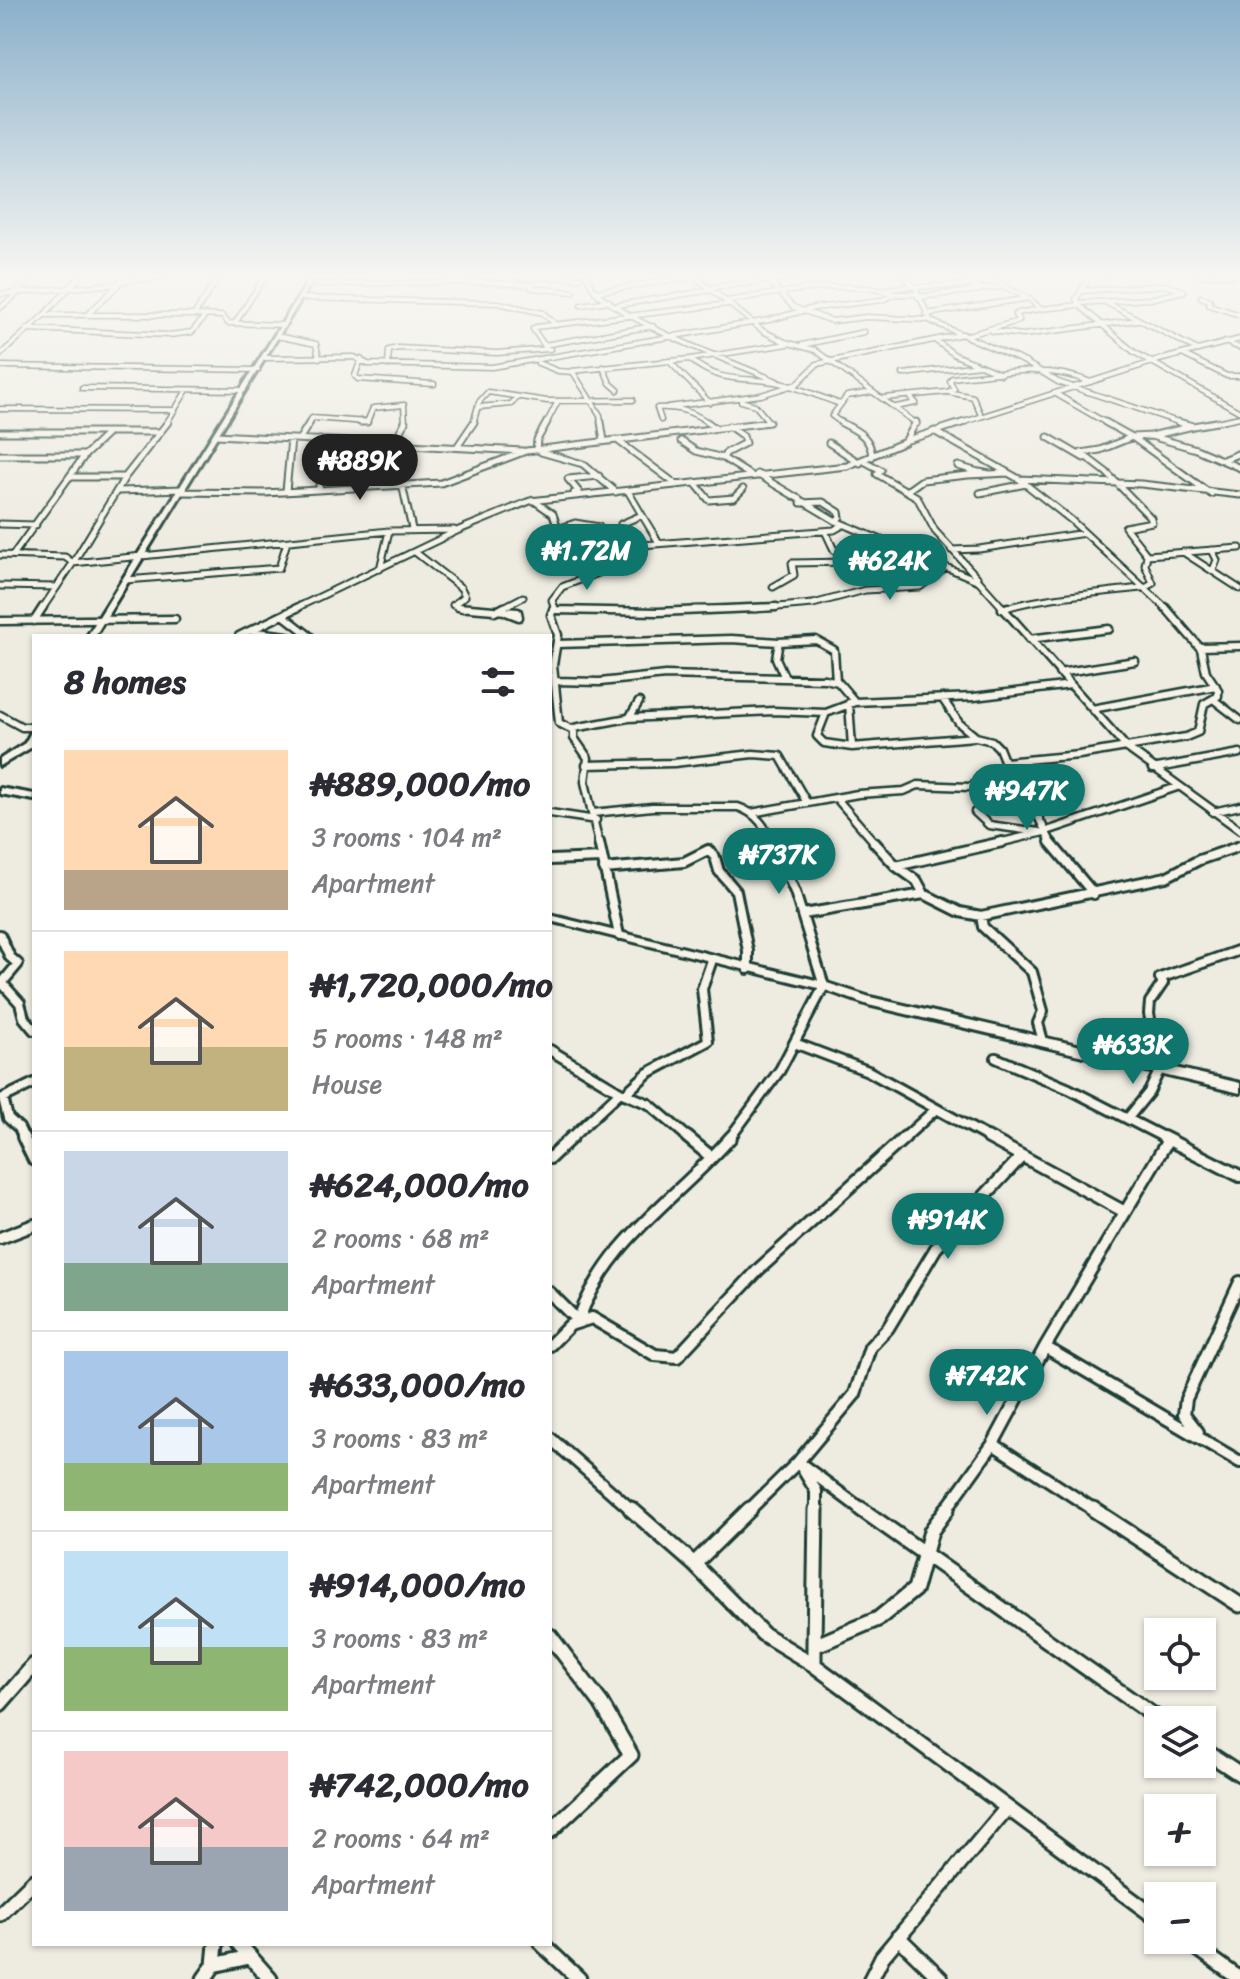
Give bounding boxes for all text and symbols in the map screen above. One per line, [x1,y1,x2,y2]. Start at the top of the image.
pin: ₦889K [304,434,416,502]
text: ₦889K [320,437,400,483]
pin: ₦1.72M [522,524,652,592]
text: ₦1.72M [543,527,631,573]
pin: ₦624K [834,534,946,602]
text: ₦624K [850,537,930,583]
text: 8 homes [64,652,186,712]
icon: filters [476,660,520,704]
text: ₦889,000/mo [312,754,530,814]
pin: ₦947K [971,764,1083,832]
text: ₦947K [987,767,1067,813]
icon: home [128,782,224,878]
text: 3 rooms · 104 m² [312,814,502,860]
pin: ₦737K [723,828,835,896]
text: ₦737K [740,831,818,877]
text: Apartment [312,860,435,906]
text: ₦1,720,000/mo [312,955,553,1015]
icon: home [128,983,224,1079]
text: 5 rooms · 148 m² [312,1015,503,1061]
pin: ₦633K [1077,1018,1189,1086]
text: ₦633K [1095,1021,1171,1067]
text: House [312,1061,382,1107]
text: ₦624,000/mo [312,1155,529,1215]
icon: home [128,1183,224,1279]
pin: ₦914K [892,1193,1004,1261]
text: ₦914K [910,1196,986,1242]
text: 2 rooms · 68 m² [312,1215,489,1261]
text: Apartment [312,1261,435,1307]
pin: ₦742K [931,1349,1043,1417]
text: ₦742K [947,1352,1027,1398]
text: ₦633,000/mo [312,1355,525,1415]
icon: home [128,1383,224,1479]
text: 3 rooms · 83 m² [312,1415,488,1461]
text: Apartment [312,1461,435,1507]
text: ₦914,000/mo [312,1555,525,1615]
icon: home [128,1583,224,1679]
text: 3 rooms · 83 m² [312,1615,488,1661]
map controls [1144,1618,1216,1954]
button: locate [1144,1618,1216,1690]
text: Apartment [312,1661,435,1707]
button: layers [1144,1706,1216,1778]
text: ₦742,000/mo [312,1755,529,1815]
icon: home [128,1783,224,1879]
button: + [1144,1794,1216,1866]
text: 2 rooms · 64 m² [312,1815,490,1861]
text: Apartment [312,1861,435,1907]
button: − [1144,1882,1216,1954]

